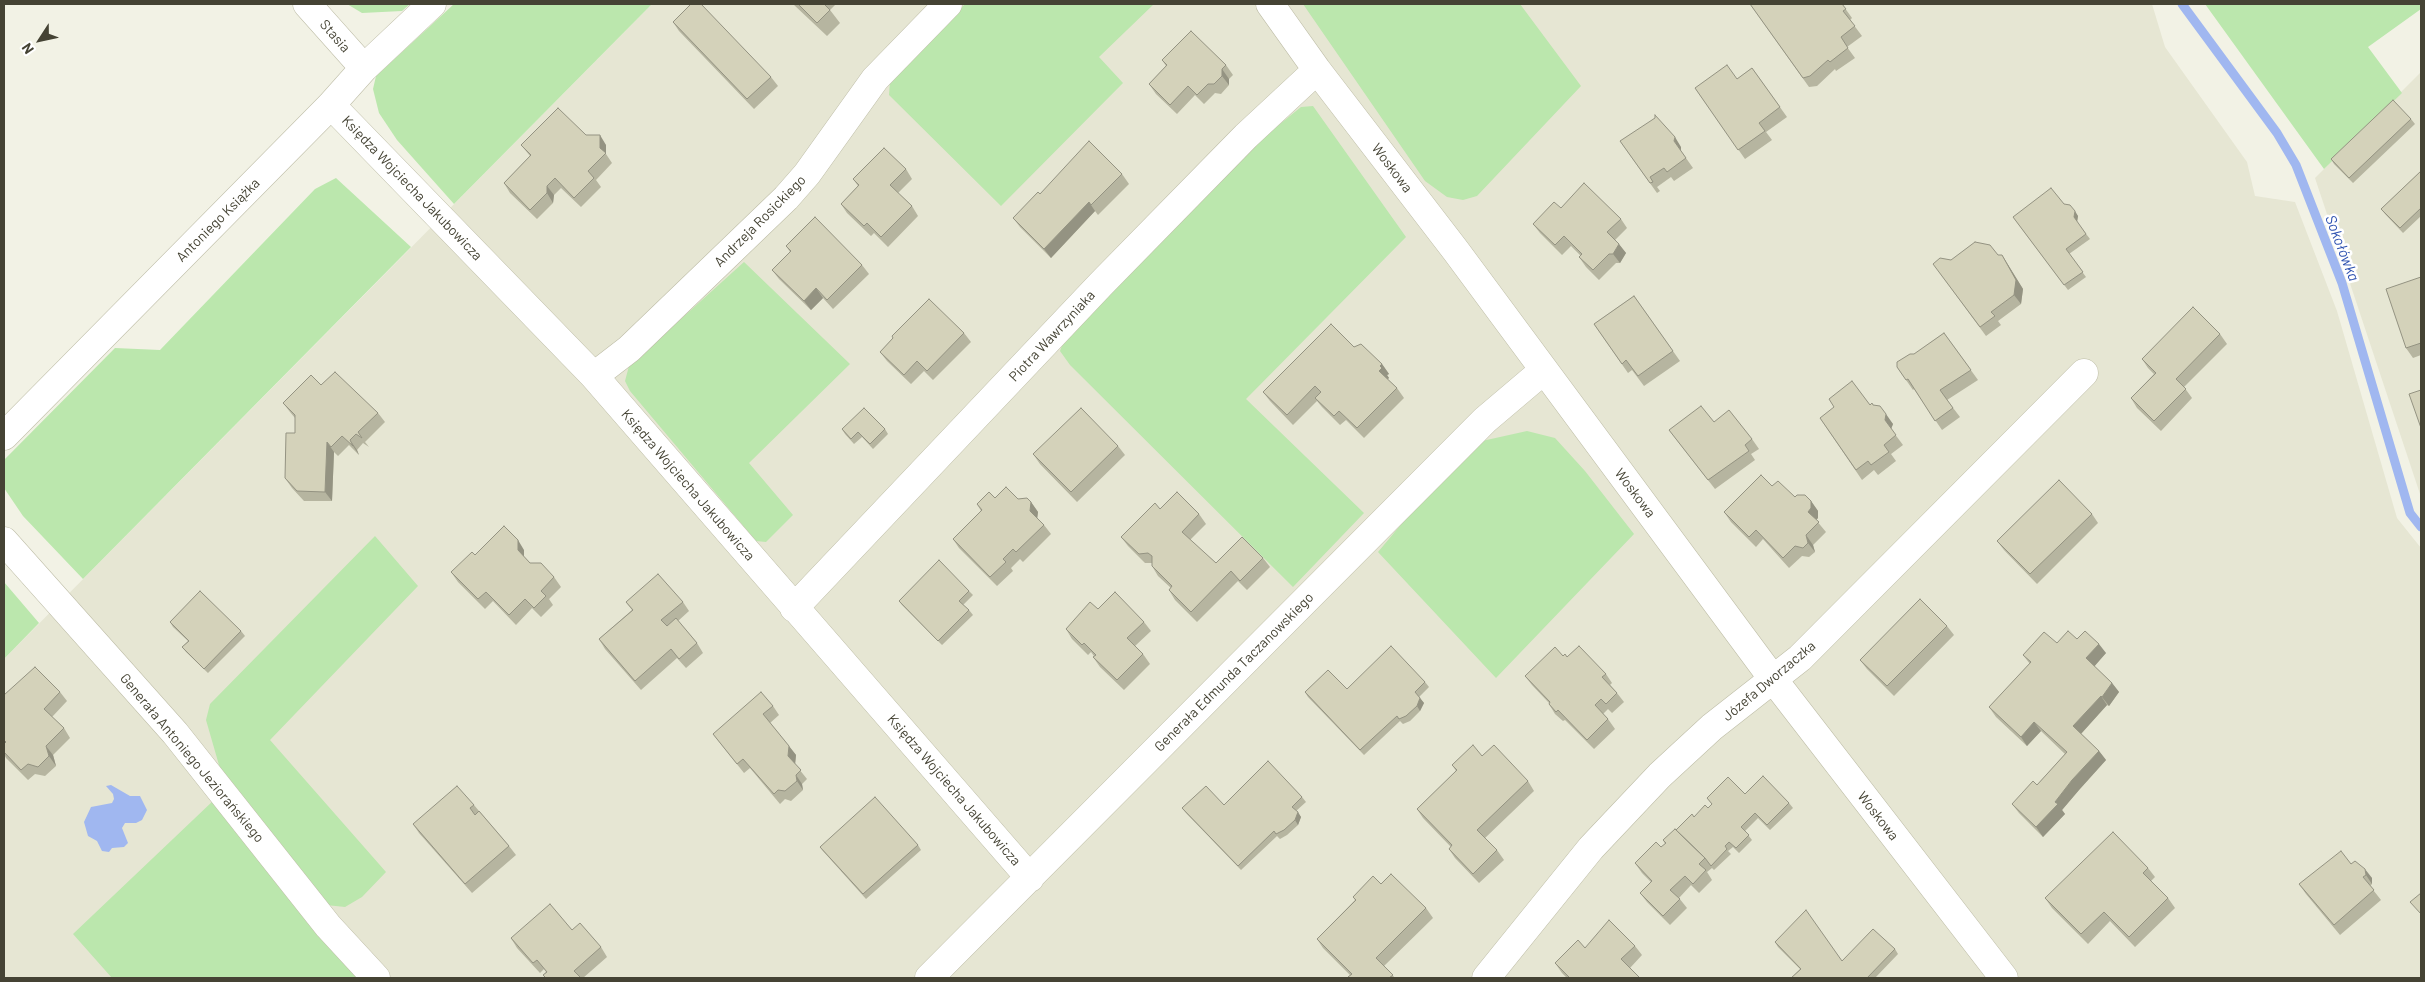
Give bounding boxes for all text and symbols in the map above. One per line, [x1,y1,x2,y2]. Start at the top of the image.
north arrow [15,15,65,65]
street label: Stasia [316,16,354,56]
text: N [18,40,37,58]
street label: Księdza Wojciecha Jakubowicza [338,112,486,264]
street label: Woskowa [1368,140,1416,196]
street label: Andrzeja Rosickiego [711,172,809,270]
street label: Antoniego Książka [173,175,263,265]
water label: Sokołówka [2321,212,2363,284]
street label: Piotra Wawrzyniaka [1005,287,1099,385]
street label: Księdza Wojciecha Jakubowicza [618,406,758,564]
street label: Woskowa [1611,465,1659,521]
street label: Generała Edmunda Taczanowskiego [1151,589,1317,755]
street label: Józefa Dworzaczka [1719,637,1819,725]
street label: Generała Antoniego Jeziorańskiego [116,670,268,846]
street label: Księdza Wojciecha Jakubowicza [884,711,1024,869]
street label: Woskowa [1854,788,1902,844]

